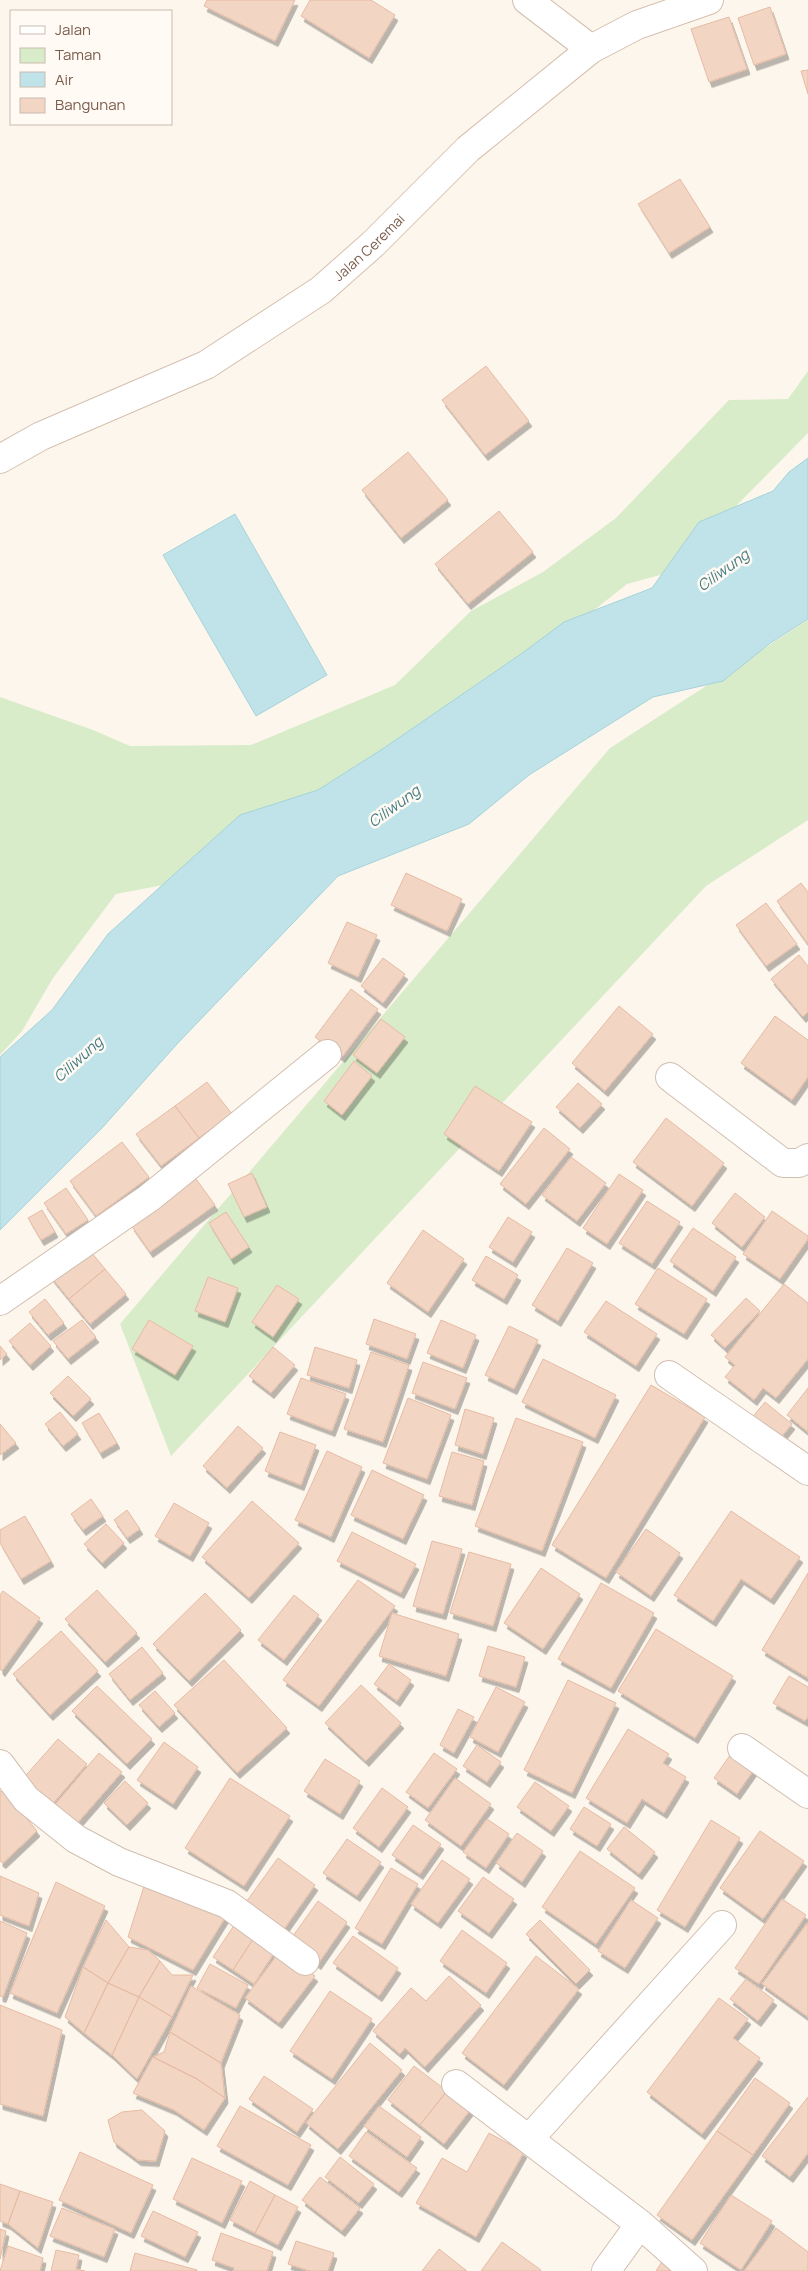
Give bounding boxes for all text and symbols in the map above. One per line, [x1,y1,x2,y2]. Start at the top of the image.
legend [10,10,172,125]
text: Jalan [55,19,91,40]
text: Taman [55,44,101,65]
text: Air [55,69,74,90]
text: Bangunan [55,94,125,115]
street label: Jalan Ceremai [329,209,408,285]
water label: Ciliwung [693,543,754,596]
water label: Ciliwung [364,779,425,832]
water label: Ciliwung [49,1031,108,1087]

